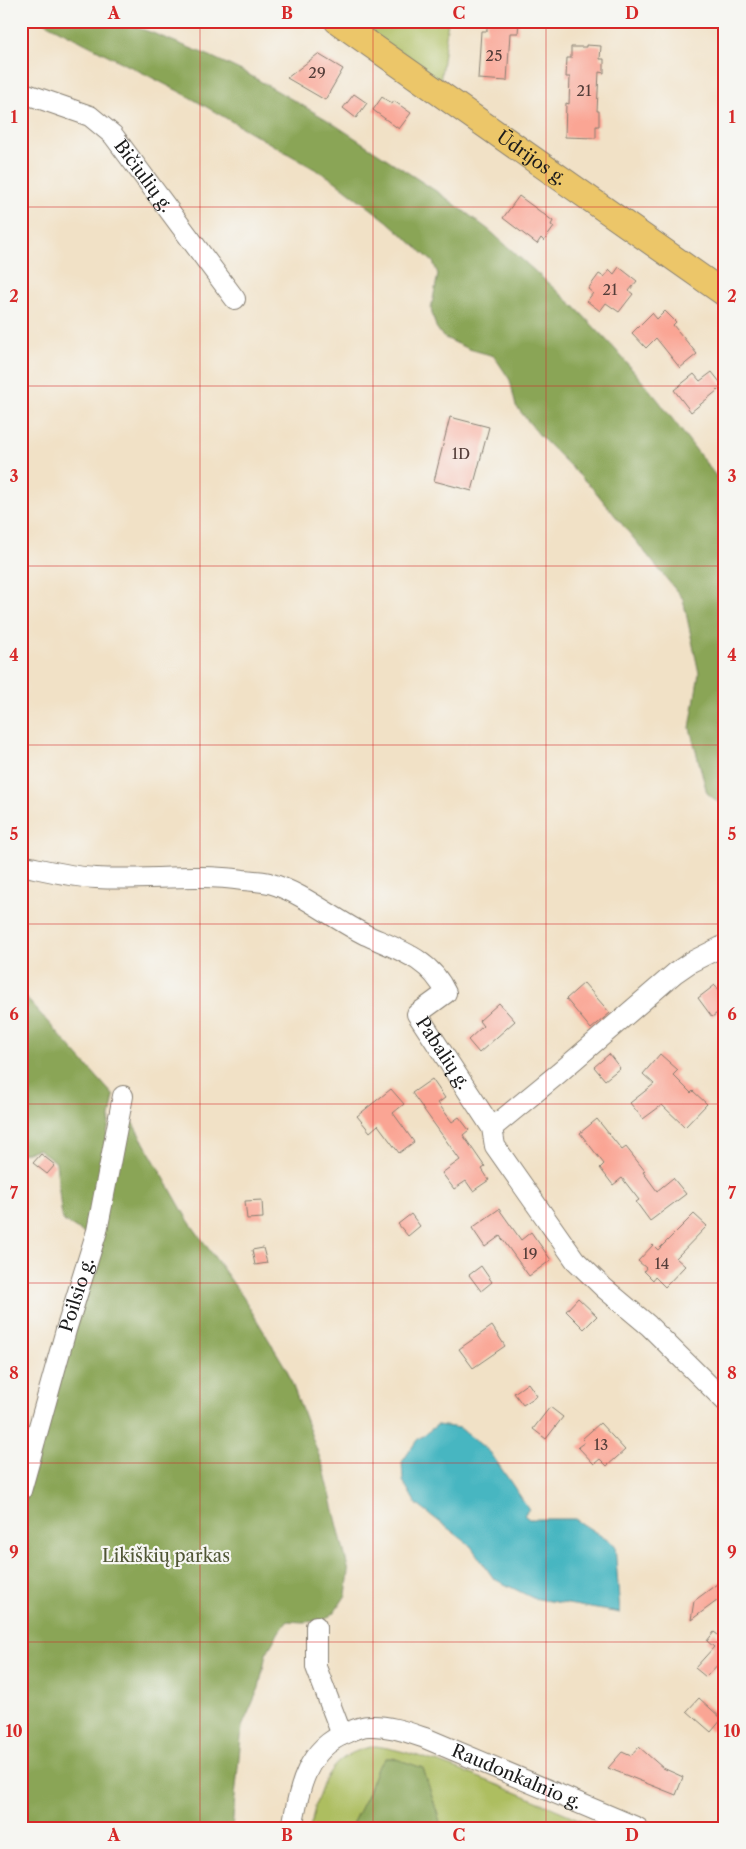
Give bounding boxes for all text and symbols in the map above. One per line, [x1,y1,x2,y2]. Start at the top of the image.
text: A [107,3,121,23]
text: B [281,3,293,23]
text: C [453,3,465,23]
text: D [625,3,639,23]
house number: 25 [486,46,502,65]
house number: 29 [308,63,326,82]
house number: 21 [577,81,592,100]
text: 1 [10,107,18,127]
text: 1 [728,107,736,127]
street label: Ūdrijos g. [492,124,571,190]
street label: Bičiulių g. [109,135,178,217]
house number: 21 [603,280,618,299]
text: 2 [9,286,19,306]
text: 2 [727,286,737,306]
house number: 1D [452,444,470,463]
text: 3 [9,466,19,486]
text: 3 [727,466,737,486]
text: 4 [9,645,19,665]
text: 4 [727,645,737,665]
text: 5 [10,824,19,844]
text: 5 [728,824,737,844]
text: 6 [9,1004,19,1024]
text: 6 [727,1004,737,1024]
street label: Pabalių g. [411,1013,475,1094]
text: 7 [10,1183,19,1203]
text: 7 [728,1183,737,1203]
house number: 19 [522,1244,538,1263]
house number: 14 [655,1254,669,1273]
street label: Poilsio g. [55,1255,99,1335]
text: 8 [9,1363,19,1383]
text: 8 [727,1363,737,1383]
house number: 13 [594,1435,608,1454]
text: 9 [9,1542,19,1562]
text: 9 [727,1542,737,1562]
park label: Likiškių parkas [102,1545,230,1567]
text: 10 [5,1721,23,1741]
text: 10 [723,1721,741,1741]
street label: Raudonkalnio g. [448,1740,585,1814]
text: A [107,1825,121,1845]
text: B [281,1825,293,1845]
text: C [453,1825,465,1845]
text: D [625,1825,639,1845]

